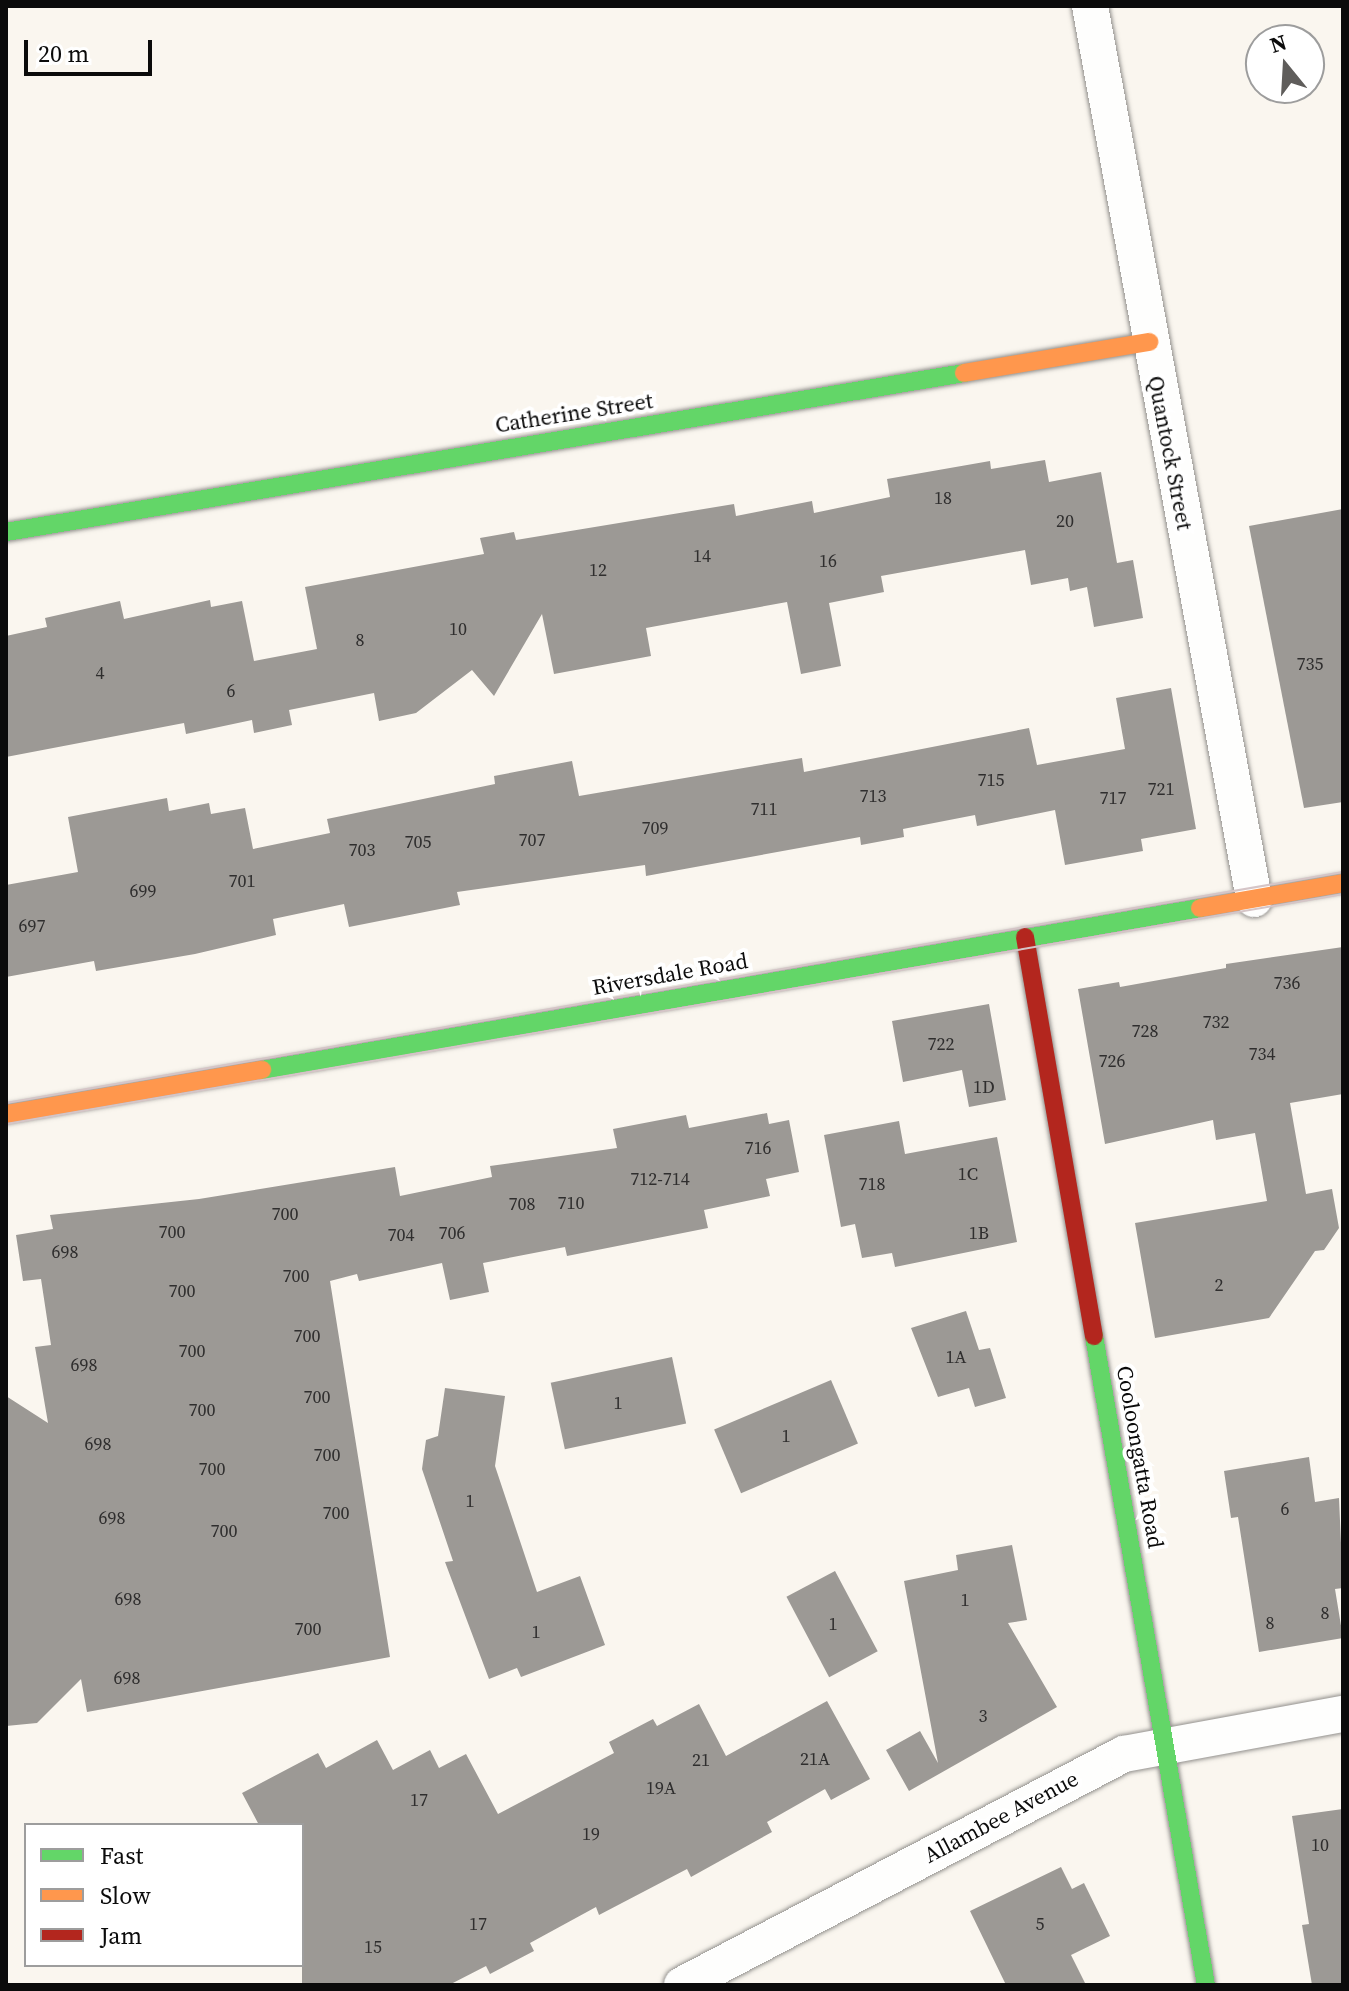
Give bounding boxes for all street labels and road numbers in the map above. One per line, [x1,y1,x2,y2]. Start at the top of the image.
street label: Quantock Street [1142,374,1198,532]
street label: Catherine Street [493,388,655,438]
street label: Riversdale Road [590,947,750,1001]
street label: Cooloongatta Road [1111,1364,1169,1550]
street label: Allambee Avenue [919,1765,1083,1869]

